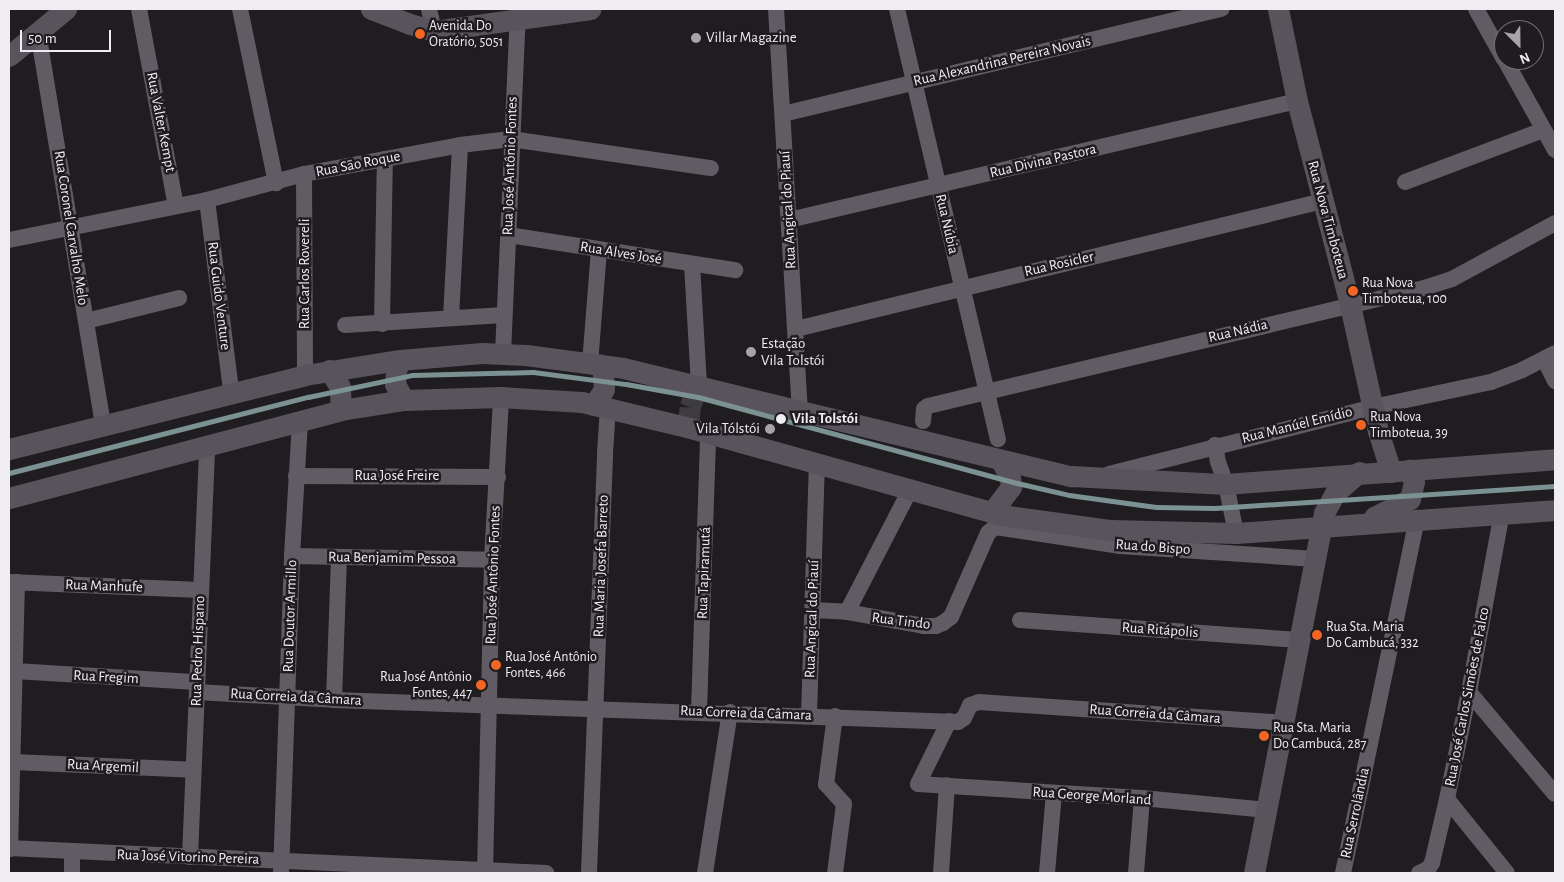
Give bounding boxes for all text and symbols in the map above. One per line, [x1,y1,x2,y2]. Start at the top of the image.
place label: Avenida Do Oratório, 5051 [429,18,503,50]
scale bar [22,20,114,52]
north arrow [1494,20,1544,70]
marker: Avenida Do Oratório, 5051 [415,29,425,39]
place label: Villar Magazine [706,29,797,47]
text: 50 m [28,31,57,46]
marker: Villar Magazine [690,32,702,44]
street label: Rua Alexandrina Pereira Novais [912,32,1092,90]
text: N [1517,50,1532,66]
street label: Rua Valter Kempt [142,71,180,173]
street label: Rua José Antônio Fontes [499,96,521,236]
street label: Rua Divina Pastora [988,140,1098,182]
street label: Rua São Roque [314,147,402,181]
street label: Rua Coronel Carvalho Melo [50,149,92,307]
street label: Rua Angical do Piauí [776,150,800,270]
street label: Rua Nova Timboteua [1304,159,1352,281]
street label: Rua Núbia [931,192,963,256]
street label: Rua Carlos Rovereli [296,219,314,329]
street label: Rua Alves José [579,238,663,268]
street label: Rua Guido Venture [203,241,235,351]
street label: Rua Rosicler [1023,247,1095,281]
place label: Rua Nova Timboteua, 100 [1362,275,1447,308]
marker: Rua Nova Timboteua, 100 [1348,286,1358,296]
street label: Rua Nádia [1207,315,1269,347]
place label: Estação Vila Tolstói [761,334,825,369]
marker: Estação Vila Tolstói [745,346,757,358]
street label: Rua Manúel Emídio [1240,403,1354,447]
place label: Rua Nova Timboteua, 39 [1370,409,1448,442]
place label: Vila Tolstói [792,410,858,428]
marker: Vila Tolstói [774,412,788,426]
place label: Vila Tólstói [696,420,760,438]
marker: Rua Nova Timboteua, 39 [1356,420,1366,430]
marker: Vila Tólstói [764,423,776,435]
street label: Rua José Freire [355,467,439,485]
street label: Rua Maria Josefa Barreto [590,494,612,638]
street label: Rua José Antônio Fontes [482,505,504,645]
street label: Rua Tapiramutá [693,526,715,620]
street label: Rua do Bispo [1115,535,1191,559]
street label: Rua Benjamim Pessoa [328,548,456,568]
street label: Rua Doutor Armillo [279,559,301,673]
street label: Rua Angical do Piauí [801,560,823,678]
street label: Rua Manhufe [65,576,143,596]
street label: Rua Pedro Hispano [187,595,209,707]
street label: Rua José Carlos Simões de Falco [1441,606,1493,788]
street label: Rua Tindo [871,608,931,634]
street label: Rua Ritápolis [1121,618,1199,642]
place label: Rua Sta. Maria Do Cambucá, 332 [1326,619,1418,652]
marker: Rua Sta. Maria Do Cambucá, 332 [1312,630,1322,640]
place label: Rua José Antônio Fontes, 466 [505,649,597,682]
marker: Rua José Antônio Fontes, 466 [491,660,501,670]
street label: Rua Fregim [73,666,139,688]
place label: Rua José Antônio Fontes, 447 [380,669,472,702]
marker: Rua José Antônio Fontes, 447 [476,680,486,690]
street label: Rua Correia da Câmara [230,685,362,709]
street label: Rua Correia da Câmara [1089,700,1221,728]
street label: Rua Correia da Câmara [680,702,812,724]
place label: Rua Sta. Maria Do Cambucá, 287 [1273,720,1366,752]
marker: Rua Sta. Maria Do Cambucá, 287 [1259,731,1269,741]
street label: Rua Argemil [67,755,139,777]
street label: Rua Serrolândia [1337,766,1373,860]
street label: Rua George Morland [1032,783,1152,809]
street label: Rua José Vitorino Pereira [116,846,260,868]

